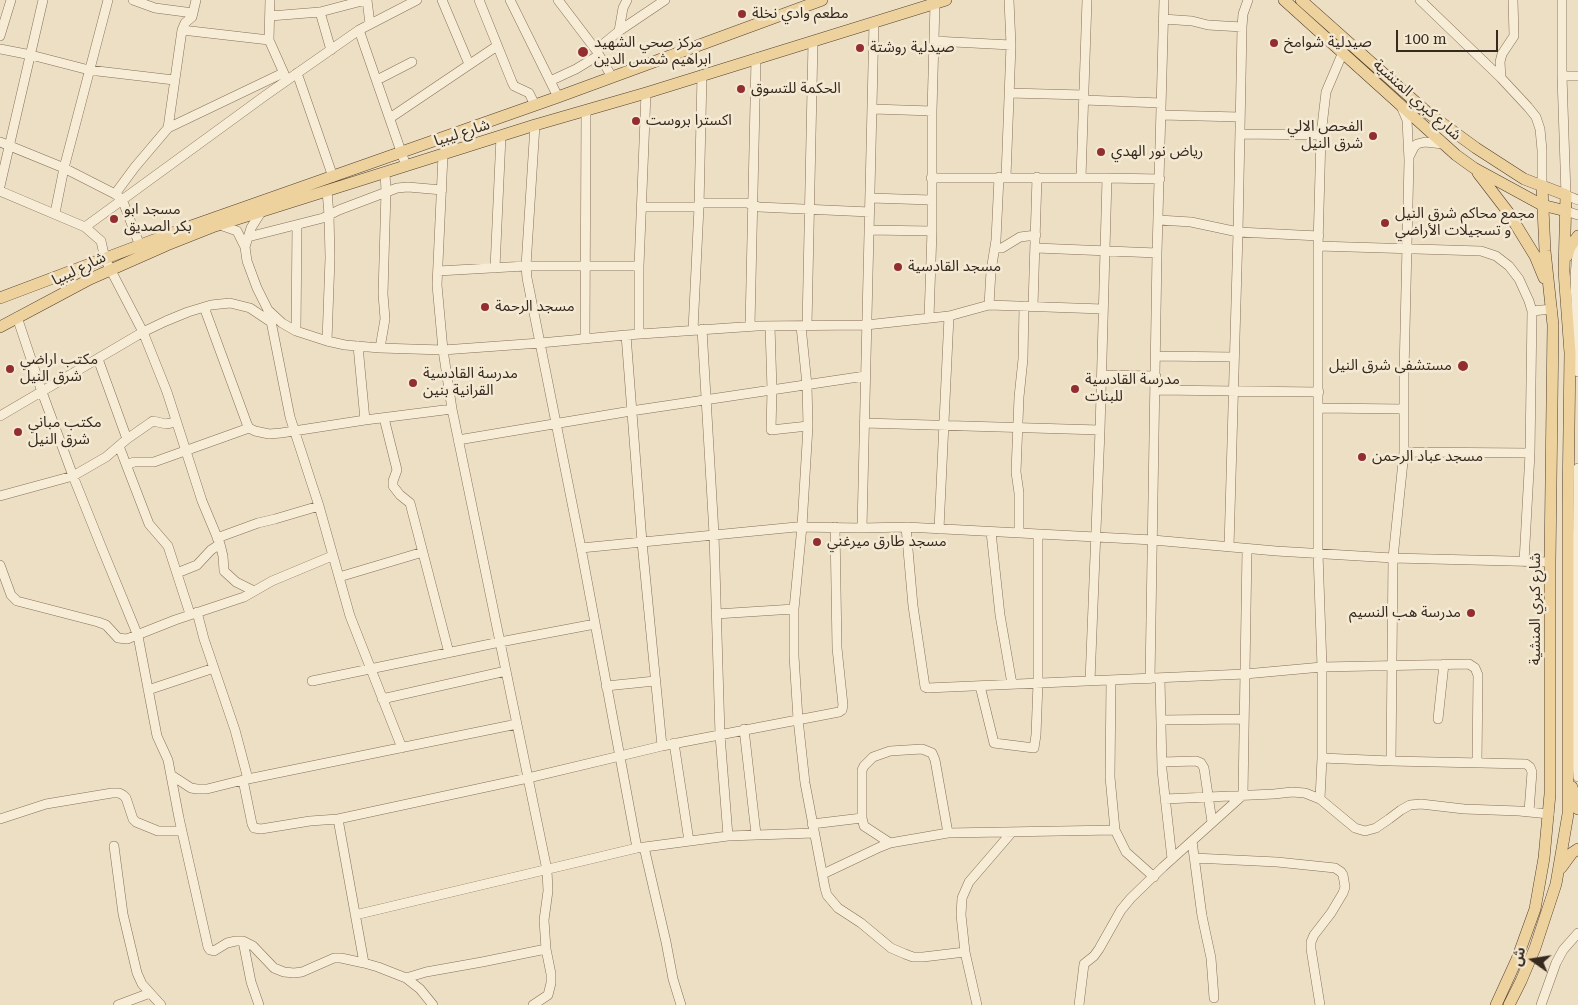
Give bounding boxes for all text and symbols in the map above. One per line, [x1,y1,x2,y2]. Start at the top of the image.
place label: مطعم وادي نخلة [752,5,849,23]
marker: مطعم وادي نخلة [736,8,748,20]
scale bar [1398,20,1500,52]
text: 100 m [1404,30,1447,48]
place label: مركز صحي الشهيد ابراهيم شمس الدين [594,34,711,69]
place label: صيدلية شوامخ [1284,34,1372,52]
marker: صيدلية شوامخ [1268,37,1280,49]
place label: صيدلية روشتة [870,39,955,57]
marker: صيدلية روشتة [854,42,866,54]
marker: مركز صحي الشهيد ابراهيم شمس الدين [576,45,590,59]
street label: شارع كبري المنشية [1369,56,1465,144]
place label: الحكمة للتسوق [751,80,841,98]
marker: الحكمة للتسوق [735,83,747,95]
place label: اكسترا بروست [646,112,732,130]
marker: اكسترا بروست [630,115,642,127]
street label: شارع ليبيا [432,116,492,150]
place label: الفحص الالي شرق النيل [1287,118,1363,153]
marker: الفحص الالي شرق النيل [1367,130,1379,142]
place label: رياض نور الهدي [1111,143,1203,161]
marker: رياض نور الهدي [1095,146,1107,158]
place label: مسجد ابو بكر الصديق [124,201,192,236]
place label: مجمع محاكم شرق النيل و تسجيلات الأراضي [1395,205,1535,240]
marker: مسجد ابو بكر الصديق [108,213,120,225]
marker: مجمع محاكم شرق النيل و تسجيلات الأراضي [1379,217,1391,229]
street label: شارع ليبيا [49,248,109,290]
place label: مسجد القادسية [908,258,1001,276]
marker: مسجد القادسية [892,261,904,273]
place label: مسجد الرحمة [495,298,575,316]
marker: مسجد الرحمة [479,301,491,313]
place label: مكتب اراضي شرق النيل [20,351,98,386]
place label: مستشفى شرق النيل [1329,357,1452,375]
marker: مستشفى شرق النيل [1456,359,1470,373]
marker: مكتب اراضي شرق النيل [4,363,16,375]
place label: مدرسة القادسية القرانية بنين [423,365,518,400]
place label: مدرسة القادسية للبنات [1085,371,1180,406]
marker: مدرسة القادسية القرانية بنين [407,377,419,389]
marker: مدرسة القادسية للبنات [1069,383,1081,395]
place label: مكتب مباني شرق النيل [28,414,102,449]
marker: مكتب مباني شرق النيل [12,426,24,438]
place label: مسجد عباد الرحمن [1372,448,1483,466]
marker: مسجد عباد الرحمن [1356,451,1368,463]
place label: مسجد طارق ميرغني [827,533,947,551]
marker: مسجد طارق ميرغني [811,536,823,548]
street label: شارع كبري المنشية [1527,553,1545,665]
place label: مدرسة هب النسيم [1349,604,1461,622]
marker: مدرسة هب النسيم [1465,607,1477,619]
north arrow [1508,935,1558,985]
text: ش [1508,945,1528,968]

